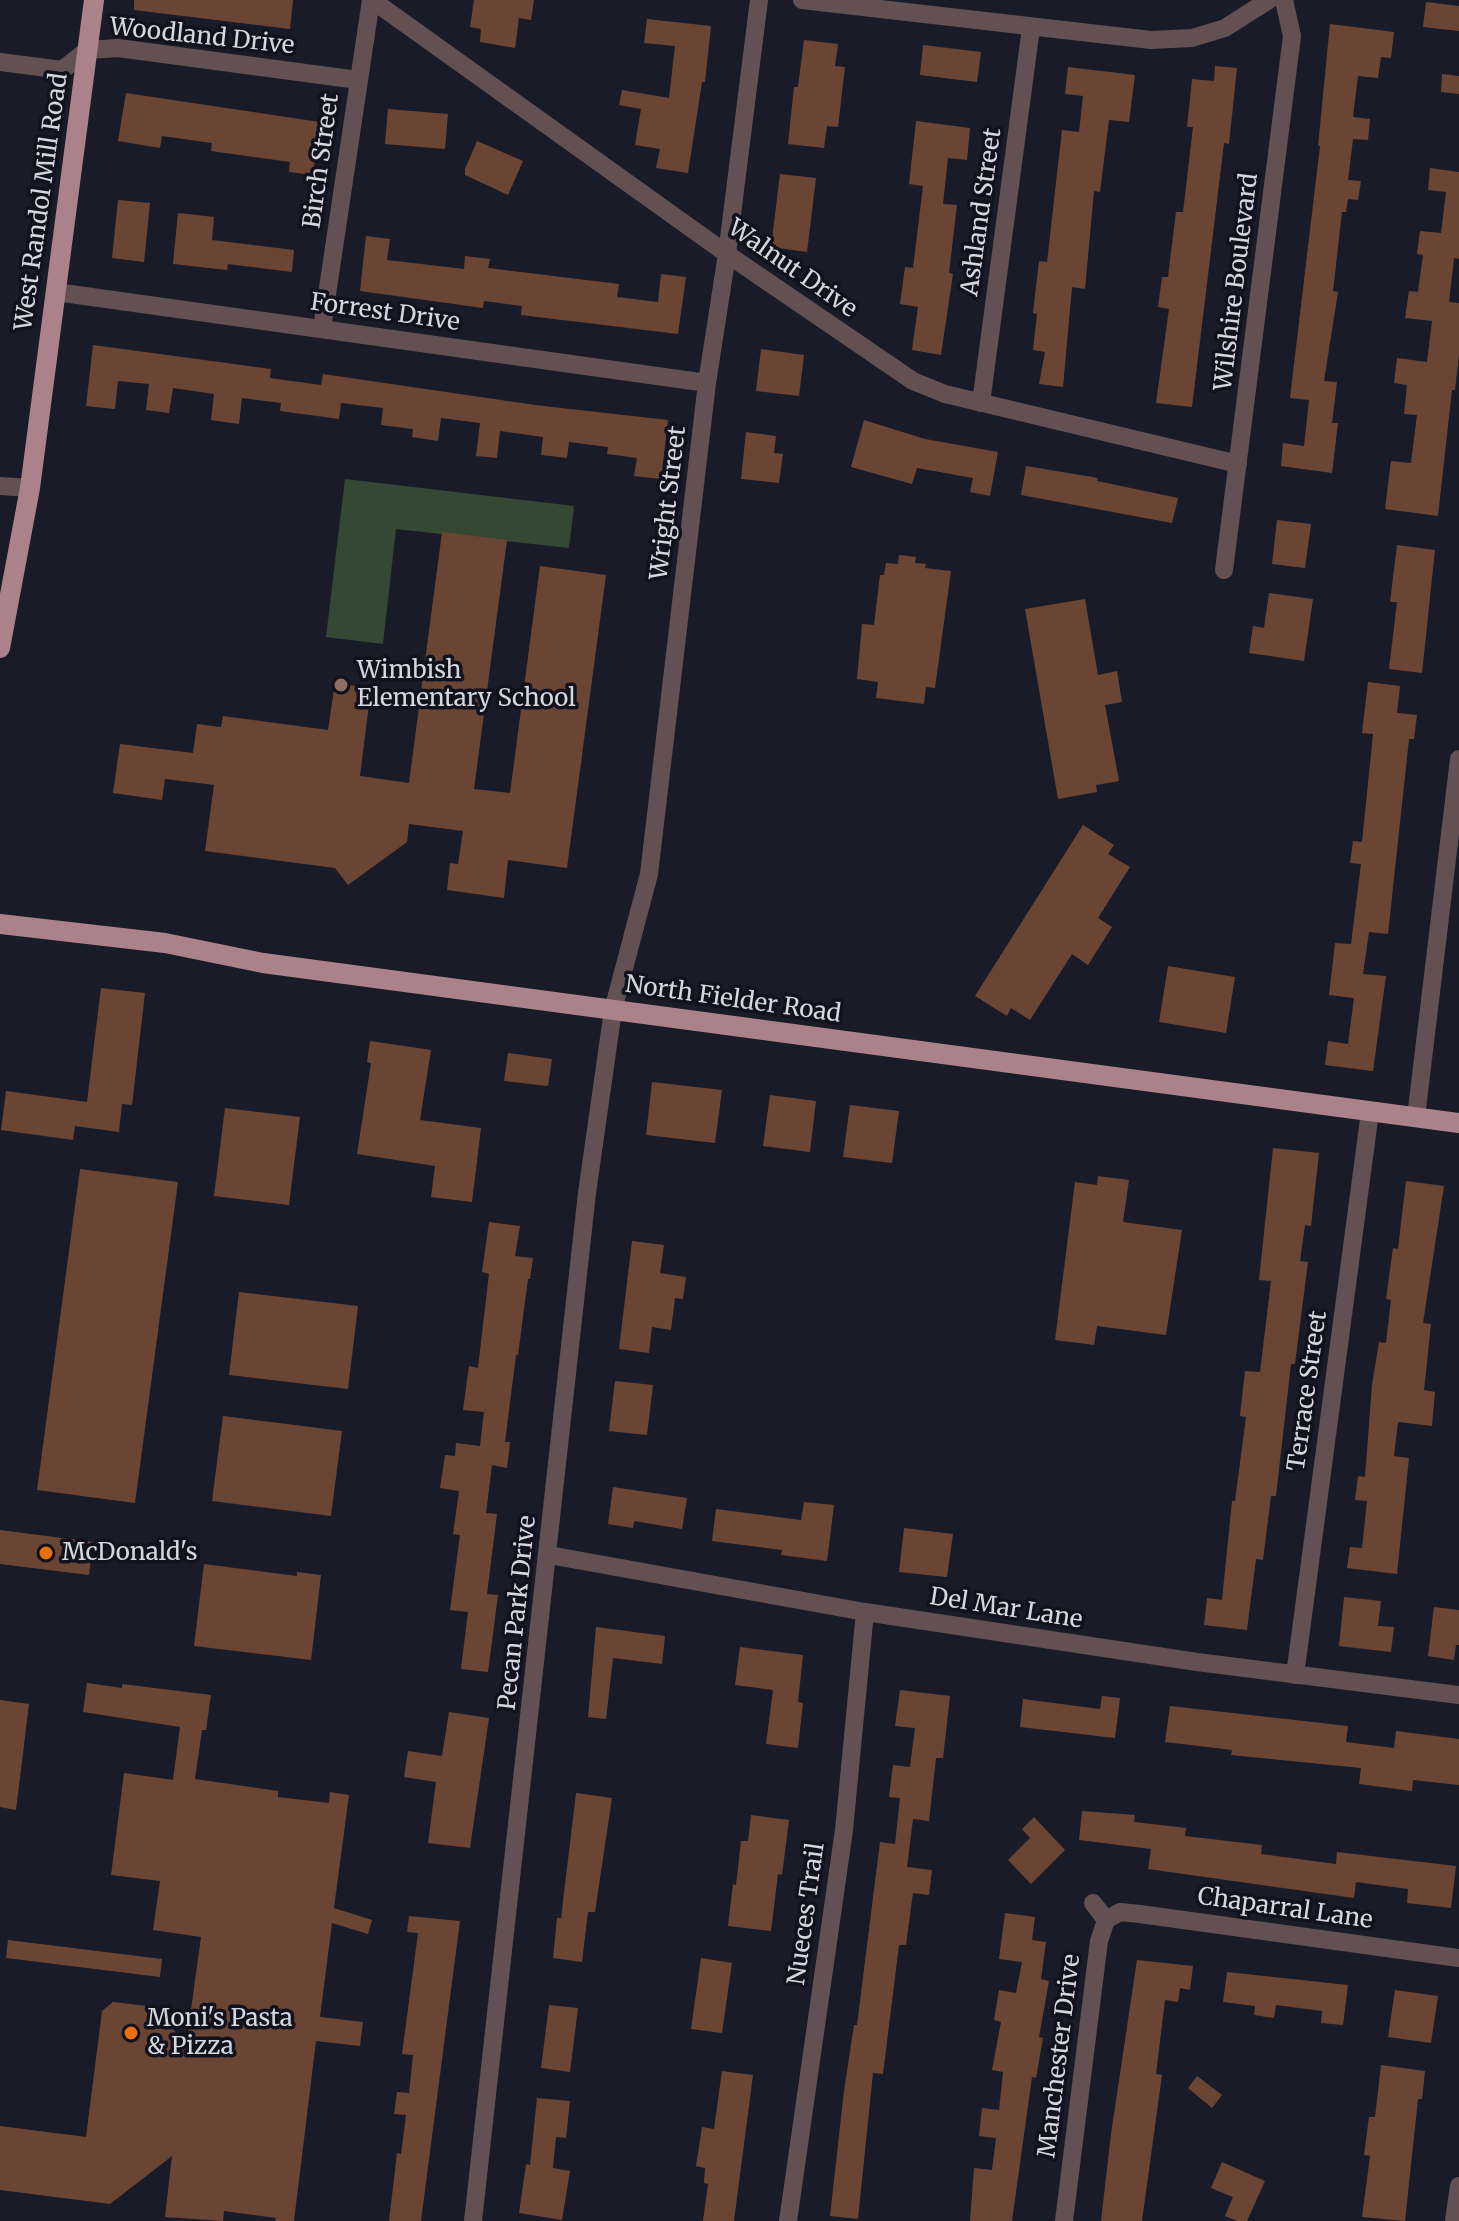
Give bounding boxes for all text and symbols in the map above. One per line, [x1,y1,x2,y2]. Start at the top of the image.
street label: Woodland Drive [108,13,296,61]
street label: West Randol Mill Road [10,71,74,333]
street label: Birch Street [298,92,346,230]
street label: Ashland Street [956,126,1008,298]
street label: Wilshire Boulevard [1209,171,1265,393]
street label: Walnut Drive [722,214,862,324]
street label: Forrest Drive [308,288,462,338]
street label: Wright Street [645,424,693,582]
place label: Wimbish Elementary School [357,657,576,713]
marker: Wimbish Elementary School [332,676,350,694]
street label: North Fielder Road [623,971,843,1029]
street label: Terrace Street [1282,1309,1334,1473]
street label: Pecan Park Drive [493,1514,543,1712]
place label: McDonald's [62,1539,197,1567]
marker: McDonald's [37,1544,55,1562]
street label: Del Mar Lane [928,1583,1084,1635]
street label: Nueces Trail [783,1841,831,1987]
street label: Chaparral Lane [1196,1882,1374,1936]
street label: Manchester Drive [1033,1953,1087,2159]
place label: Moni's Pasta & Pizza [147,2005,293,2061]
marker: Moni's Pasta & Pizza [122,2024,140,2042]

